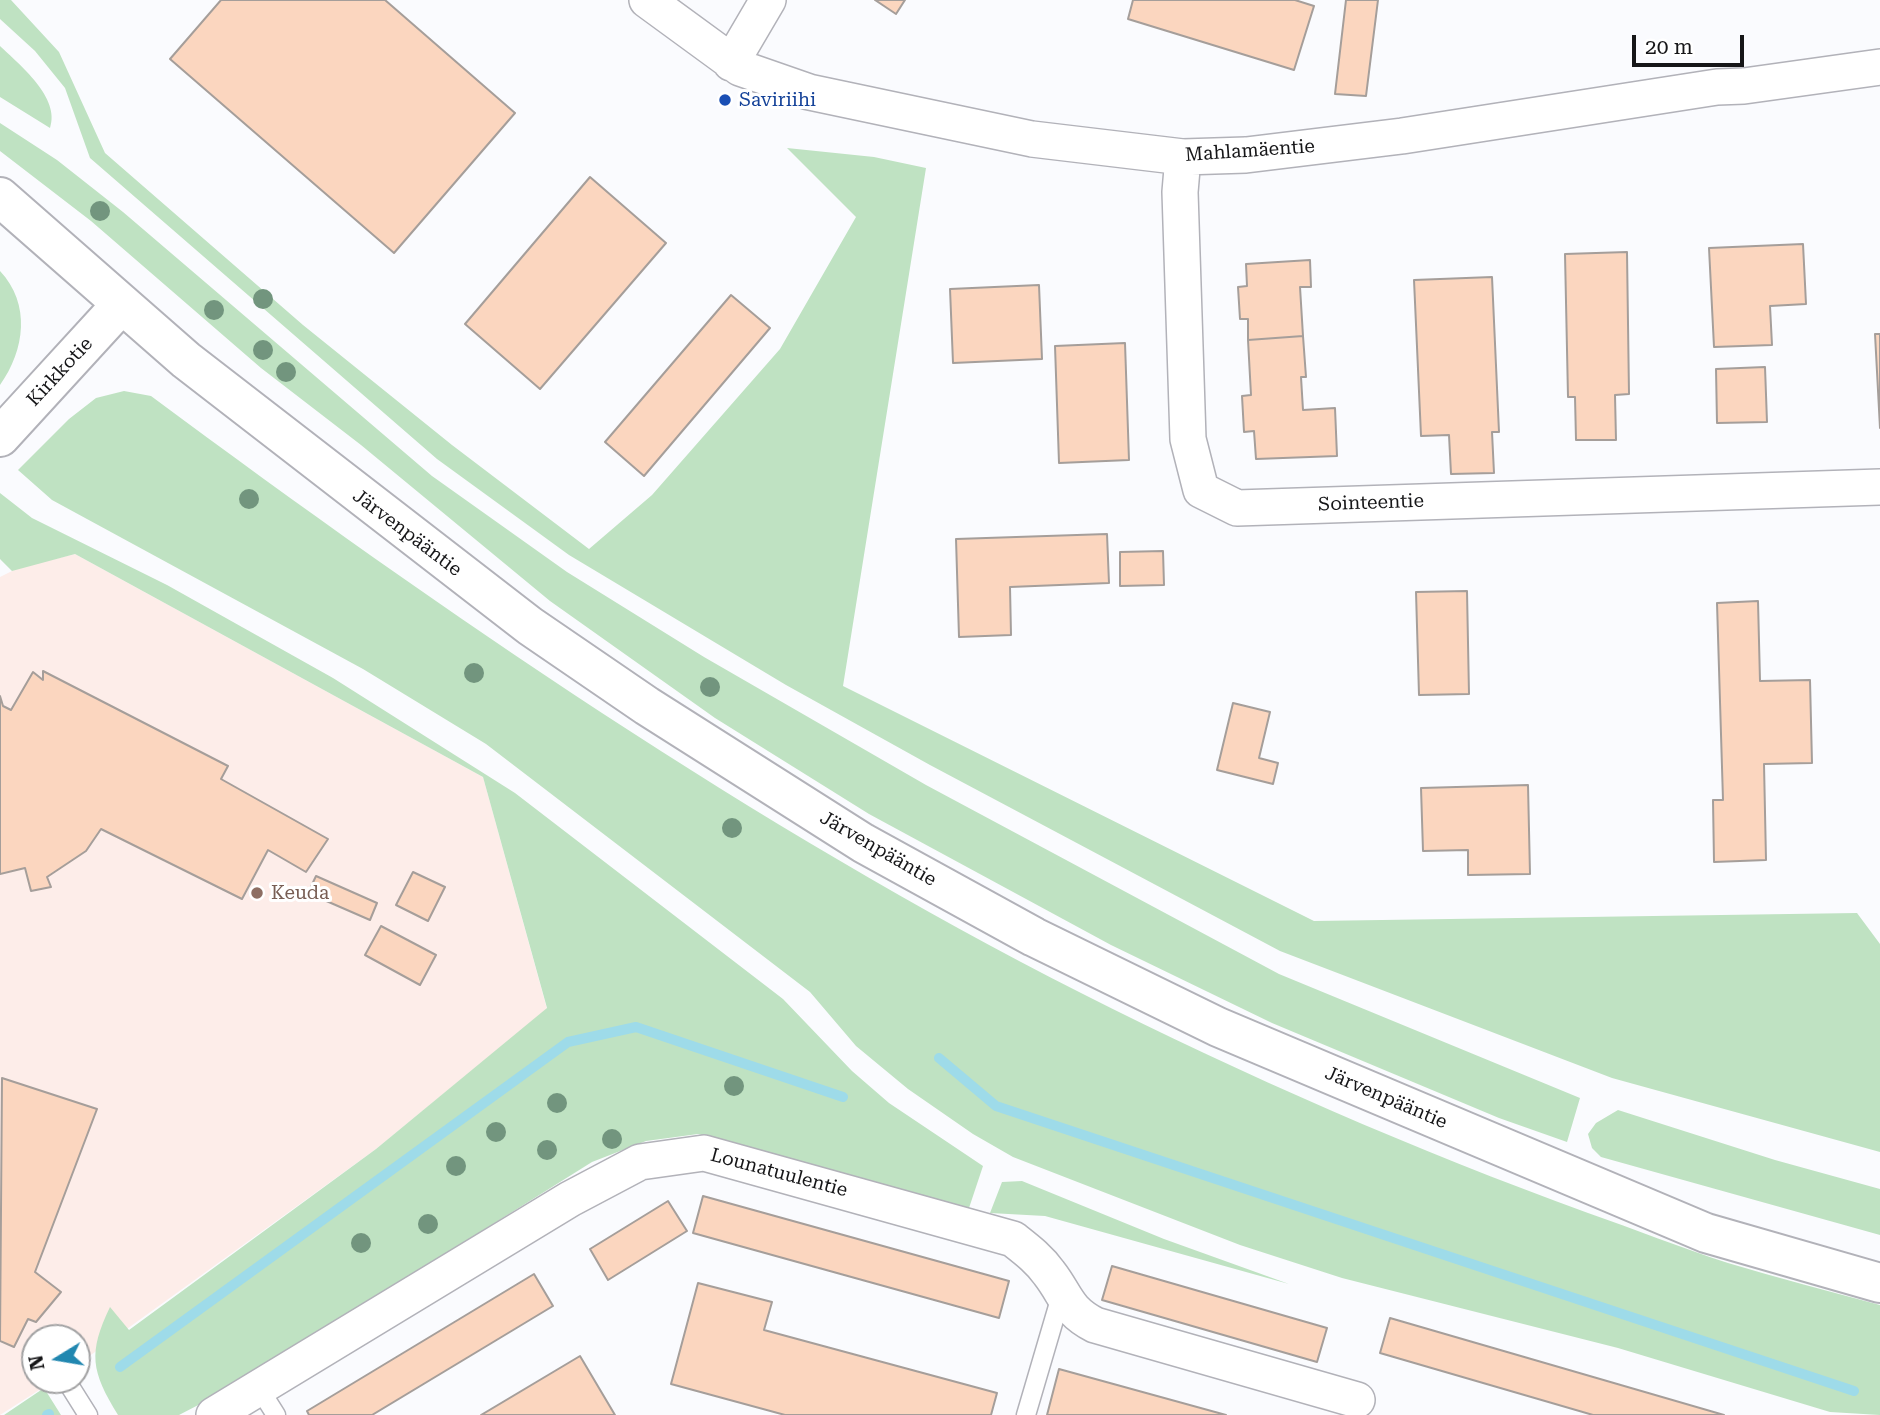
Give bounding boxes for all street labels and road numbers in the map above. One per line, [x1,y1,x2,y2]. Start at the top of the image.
street label: Mahlamäentie [1184,135,1316,167]
street label: Kirkkotie [22,333,98,411]
street label: Järvenpääntie [348,485,466,581]
street label: Sointeentie [1318,490,1424,516]
street label: Järvenpääntie [816,806,940,892]
street label: Järvenpääntie [1321,1062,1451,1134]
street label: Lounatuulentie [708,1144,850,1202]

